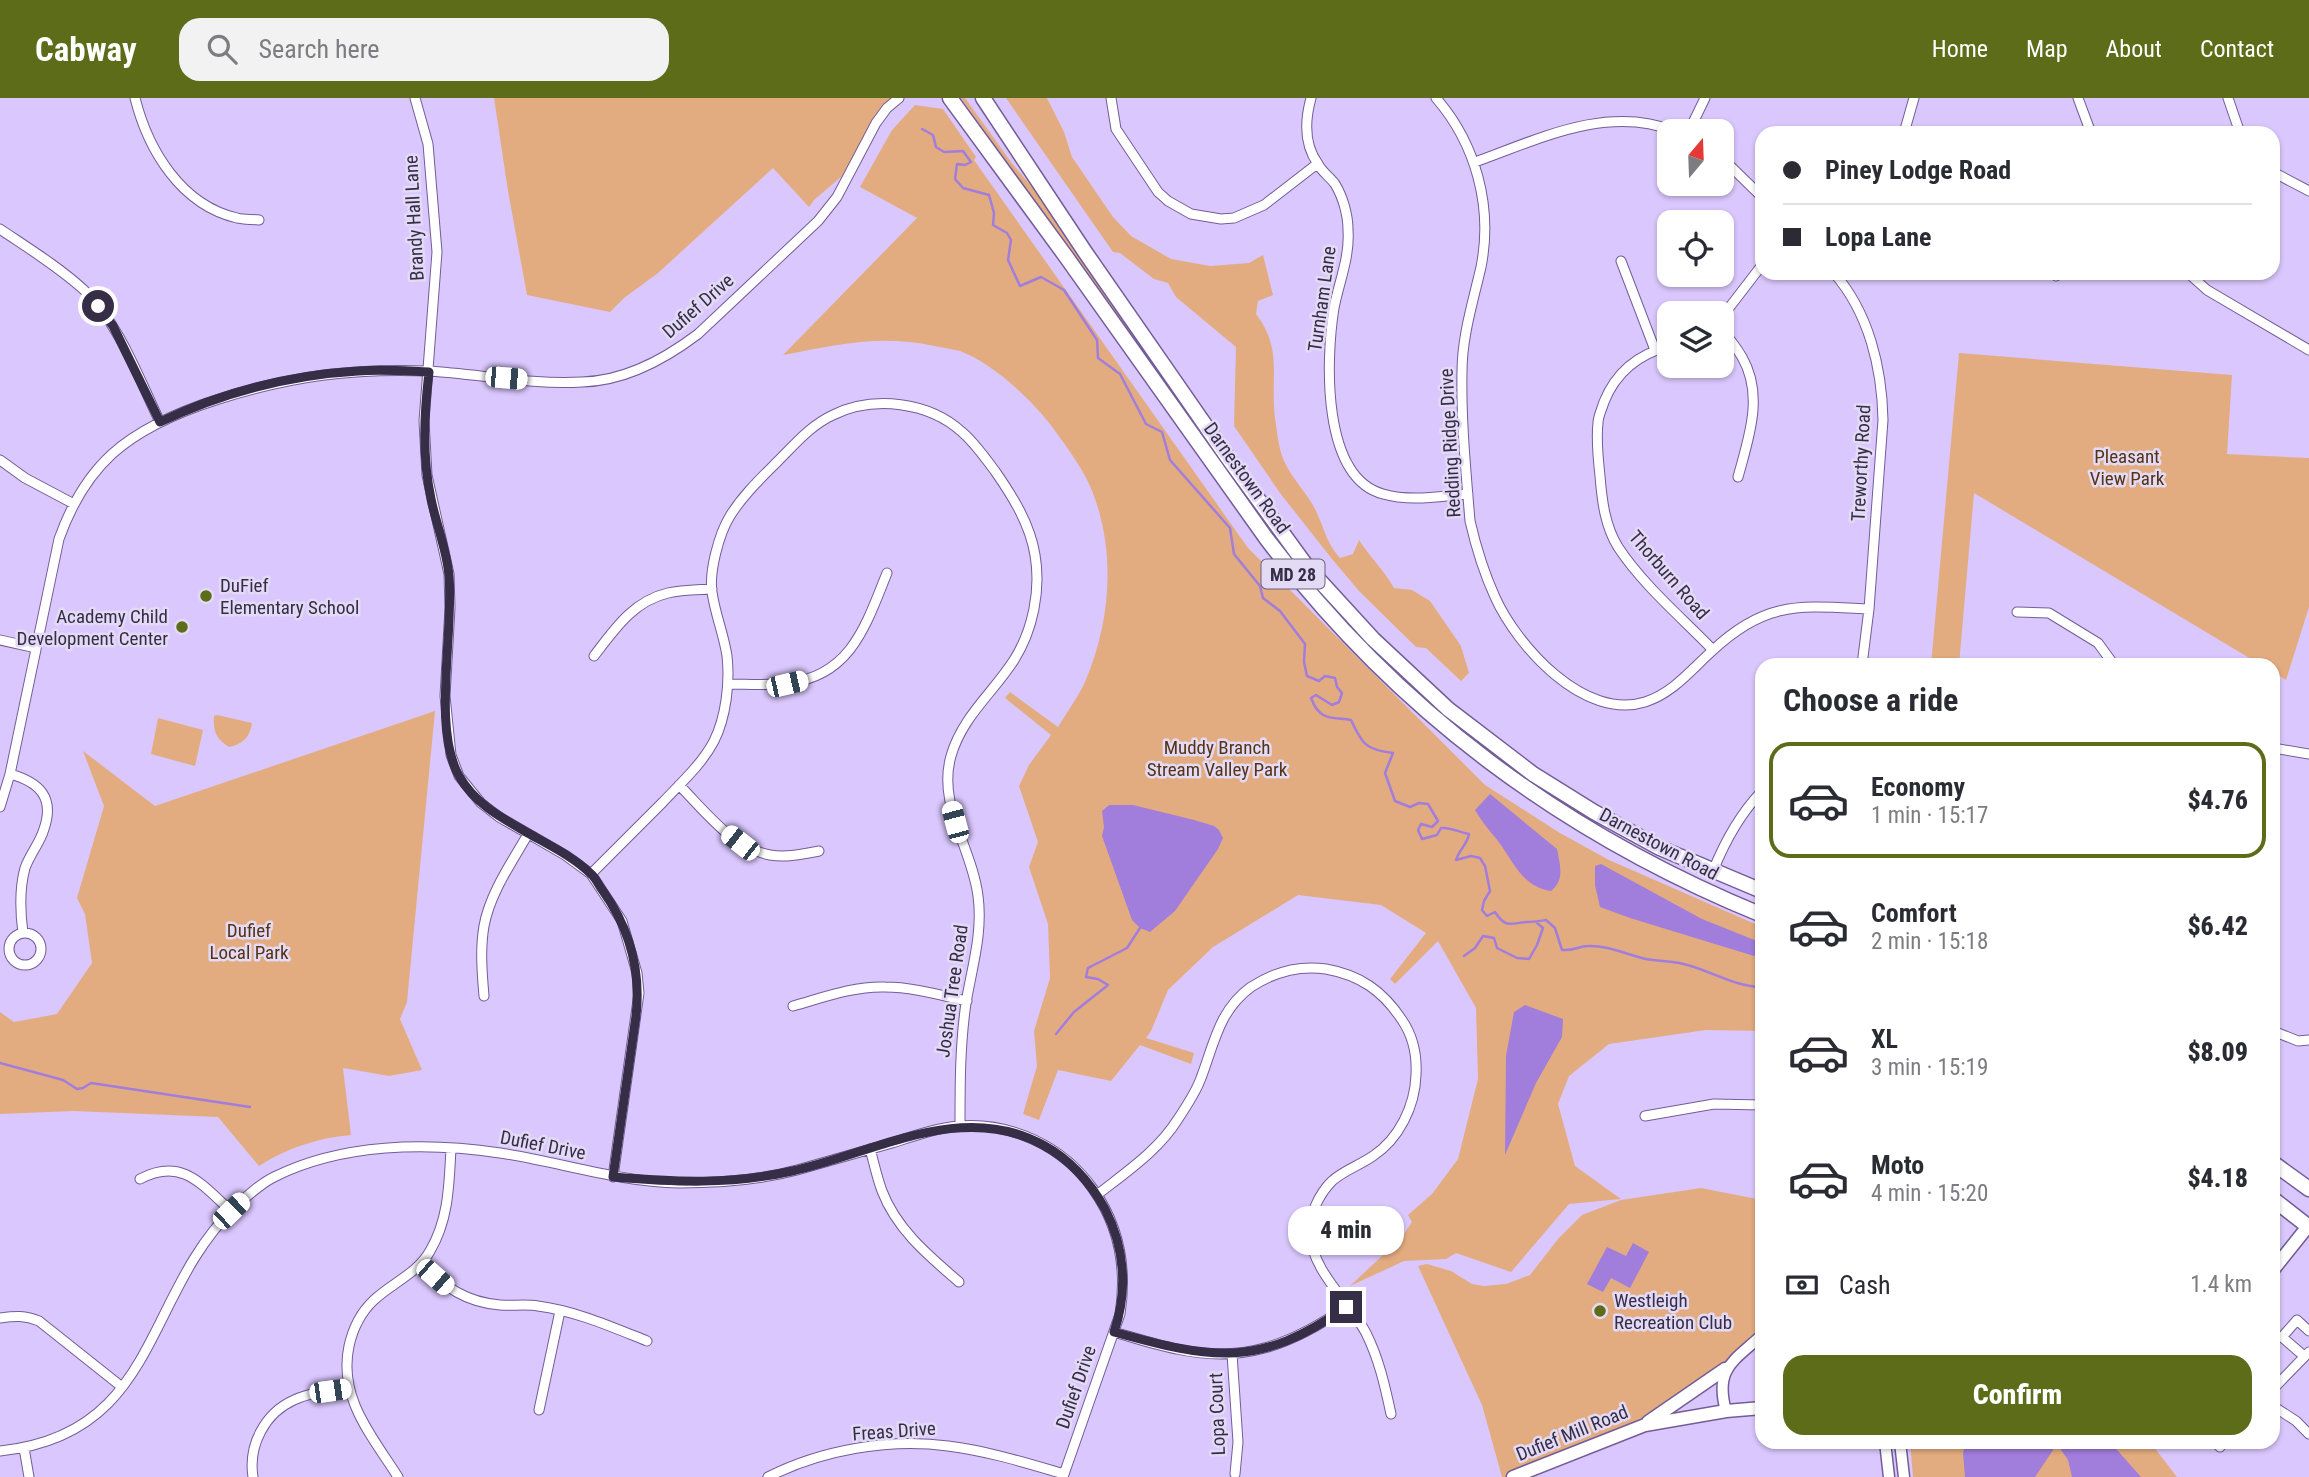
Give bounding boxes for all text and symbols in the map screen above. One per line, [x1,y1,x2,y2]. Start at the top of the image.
search box [179,18,669,81]
text: Cabway [35,30,137,69]
icon: search [203,30,241,68]
text: Search here [259,34,380,64]
text: Home [1932,35,1988,63]
text: Map [2026,35,2068,63]
text: About [2106,35,2162,63]
text: Contact [2200,35,2274,63]
north arrow [1657,119,1734,196]
map controls [1657,119,1734,378]
street label: Brandy Hall Lane [399,154,429,282]
text: Piney Lodge Road [1825,155,2011,185]
button: locate [1657,210,1734,287]
text: Lopa Lane [1825,222,1931,252]
street label: Turnham Lane [1303,245,1341,353]
street label: Dufief Drive [658,269,738,343]
route start [82,290,114,322]
button: layers [1657,301,1734,378]
car [485,366,528,390]
street label: Redding Ridge Drive [1435,368,1465,518]
street label: Treworthy Road [1846,404,1876,522]
street label: Darnestown Road [1199,418,1295,538]
park label: Pleasant View Park [2090,445,2165,490]
street label: Thorburn Road [1624,526,1714,624]
road number: MD 28 [1262,560,1324,588]
place label: DuFief Elementary School [220,574,359,619]
marker: DuFief Elementary School [198,588,214,604]
place label: Academy Child Development Center [17,605,168,650]
marker: Academy Child Development Center [174,619,190,635]
car [765,669,810,699]
text: Choose a ride [1783,681,1958,719]
park label: Muddy Branch Stream Valley Park [1147,736,1288,781]
icon: car [1787,769,1850,832]
text: Economy [1871,772,1965,802]
text: $4.76 [2187,785,2248,815]
car [940,799,971,845]
text: 1 min · 15:17 [1871,802,1988,829]
street label: Darnestown Road [1596,803,1722,885]
car [717,822,764,864]
icon: car [1787,895,1850,958]
text: Comfort [1871,898,1957,928]
text: $6.42 [2187,911,2248,941]
park label: Dufief Local Park [209,919,289,964]
street label: Joshua Tree Road [931,923,973,1059]
text: 2 min · 15:18 [1871,928,1988,955]
icon: car [1787,1021,1850,1084]
text: XL [1871,1024,1898,1054]
text: $8.09 [2187,1037,2248,1067]
text: 3 min · 15:19 [1871,1054,1988,1081]
street label: Dufief Drive [498,1125,588,1165]
icon: car [1787,1147,1850,1210]
text: Moto [1871,1150,1924,1180]
text: $4.18 [2187,1163,2248,1193]
text: 4 min · 15:20 [1871,1180,1988,1207]
car [209,1189,254,1233]
callout: 4 min [1288,1206,1404,1254]
text: 4 min [1320,1217,1372,1244]
car [413,1255,458,1299]
icon: cash [1783,1266,1821,1304]
text: Cash [1839,1270,1891,1300]
text: 1.4 km [2190,1271,2252,1298]
place label: Westleigh Recreation Club [1614,1289,1732,1334]
route end [1330,1291,1362,1323]
marker: Westleigh Recreation Club [1592,1303,1608,1319]
street label: Dufief Drive [1051,1342,1101,1432]
button: Confirm [1783,1355,2252,1435]
street label: Lopa Court [1204,1372,1230,1456]
car [308,1378,353,1404]
street label: Dufief Mill Road [1513,1400,1631,1466]
street label: Freas Drive [852,1417,937,1445]

